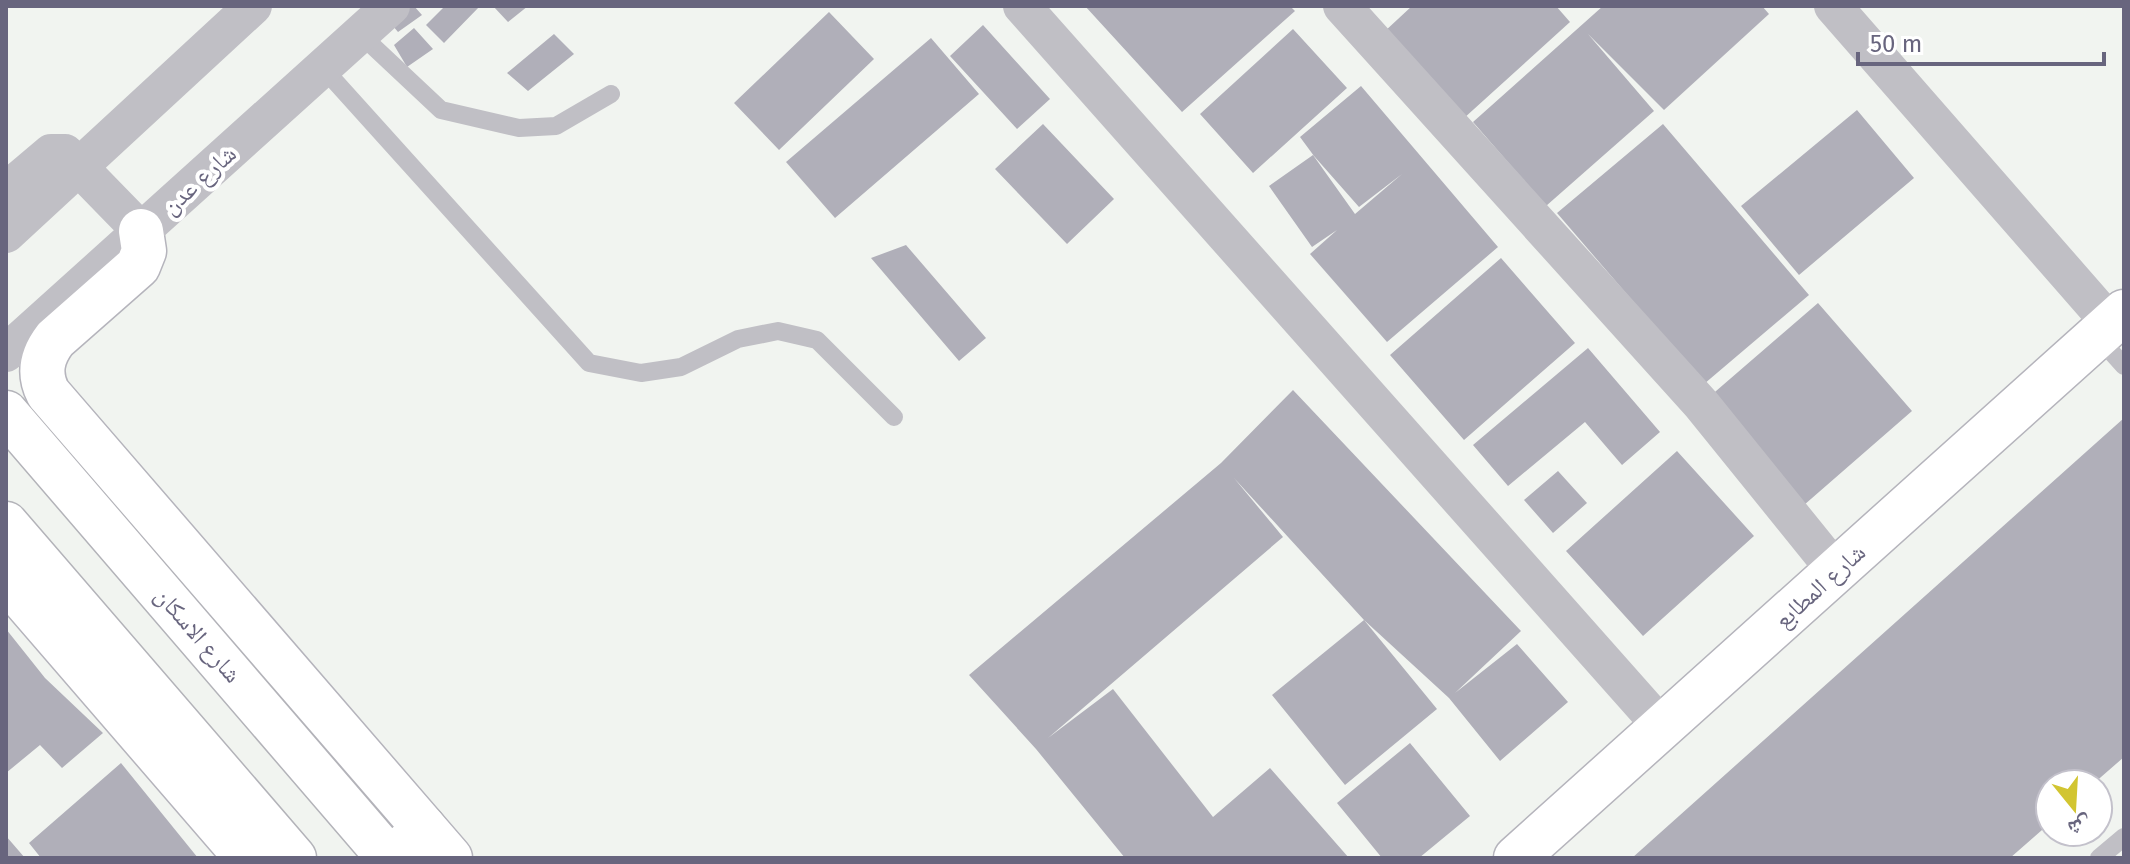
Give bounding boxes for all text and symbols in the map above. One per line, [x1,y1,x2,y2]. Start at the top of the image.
scale bar [1858,16,2104,66]
text: 50 m [1870,30,1922,58]
street label: شارع عدن [156,140,242,221]
street label: شارع المطابع [1769,538,1872,635]
street label: شارع الاسكان [148,582,247,689]
north arrow [2034,768,2114,848]
text: ش [2065,810,2095,843]

